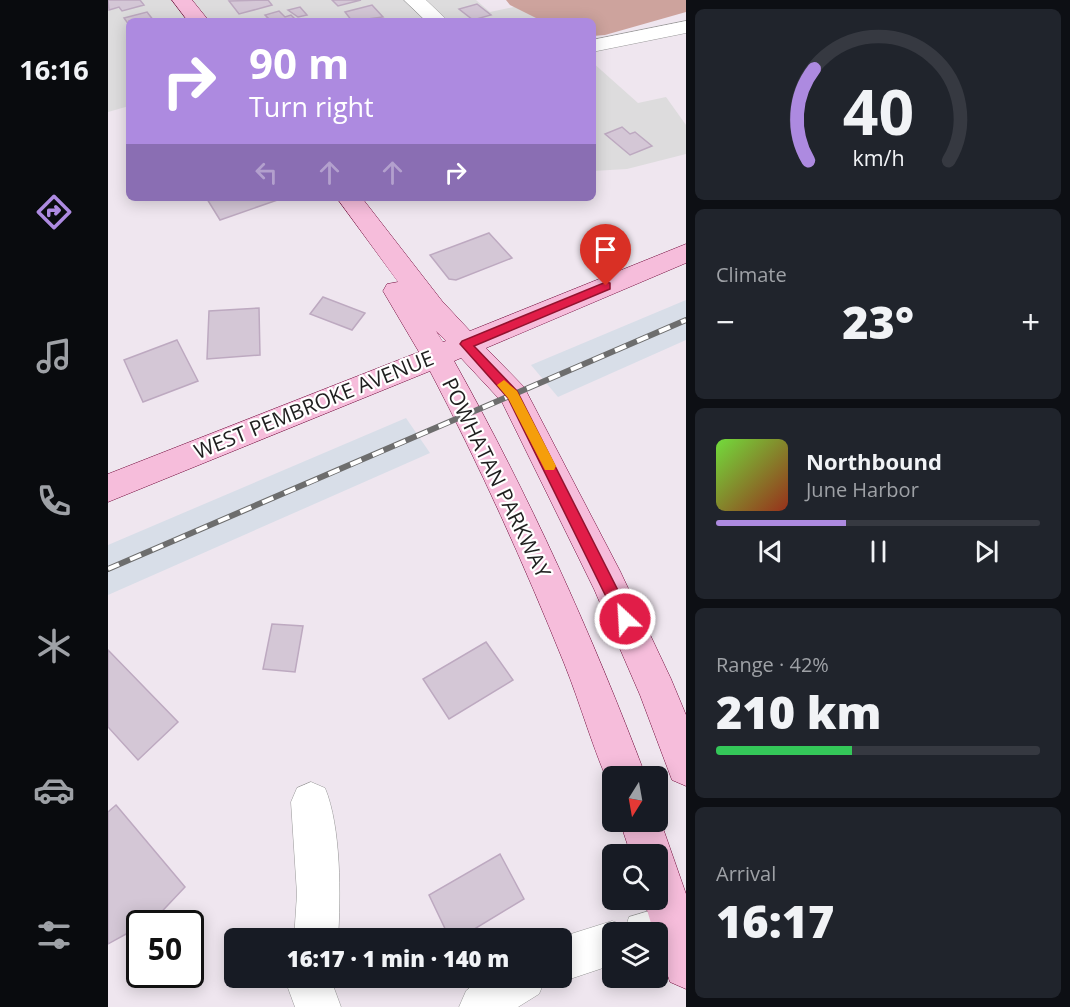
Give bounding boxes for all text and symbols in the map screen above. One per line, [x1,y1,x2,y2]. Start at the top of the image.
text: 90 m [249,34,349,91]
icon: right [150,42,228,120]
text: 16:16 [19,51,89,88]
text: 40 [842,68,914,153]
text: Turn right [249,88,374,125]
text: km/h [852,144,904,173]
icon: left [250,156,283,189]
icon: ahead [313,156,346,189]
icon: ahead [376,156,409,189]
icon: right [439,156,472,189]
icon: directions [33,191,75,233]
pin [580,224,631,286]
icon: arrive [589,233,622,266]
text: Climate [716,261,787,288]
text: 23° [842,291,914,352]
text: − [716,299,735,344]
text: + [1021,299,1040,344]
icon: music [33,335,75,377]
street label: WEST PEMBROKE AVENUE [190,343,437,465]
street label: POWHATAN PARKWAY [436,373,558,583]
text: Northbound [806,446,942,476]
text: June Harbor [806,476,919,503]
icon: phone [33,480,75,522]
icon: previous [754,535,787,568]
icon: pause [862,535,895,568]
icon: next [970,535,1003,568]
position arrow [593,587,657,651]
icon: climate [33,625,75,667]
text: Range · 42% [716,651,829,678]
text: 210 km [716,681,881,742]
north arrow [602,766,668,832]
map controls [602,766,668,988]
icon: car [33,769,75,811]
button: search [602,844,668,910]
text: Arrival [716,860,776,887]
text: 16:17 [716,890,834,951]
speed limit sign: 50 [126,910,204,988]
icon: filters [33,914,75,956]
button: layers [602,922,668,988]
text: 16:17 · 1 min · 140 m [287,943,509,973]

